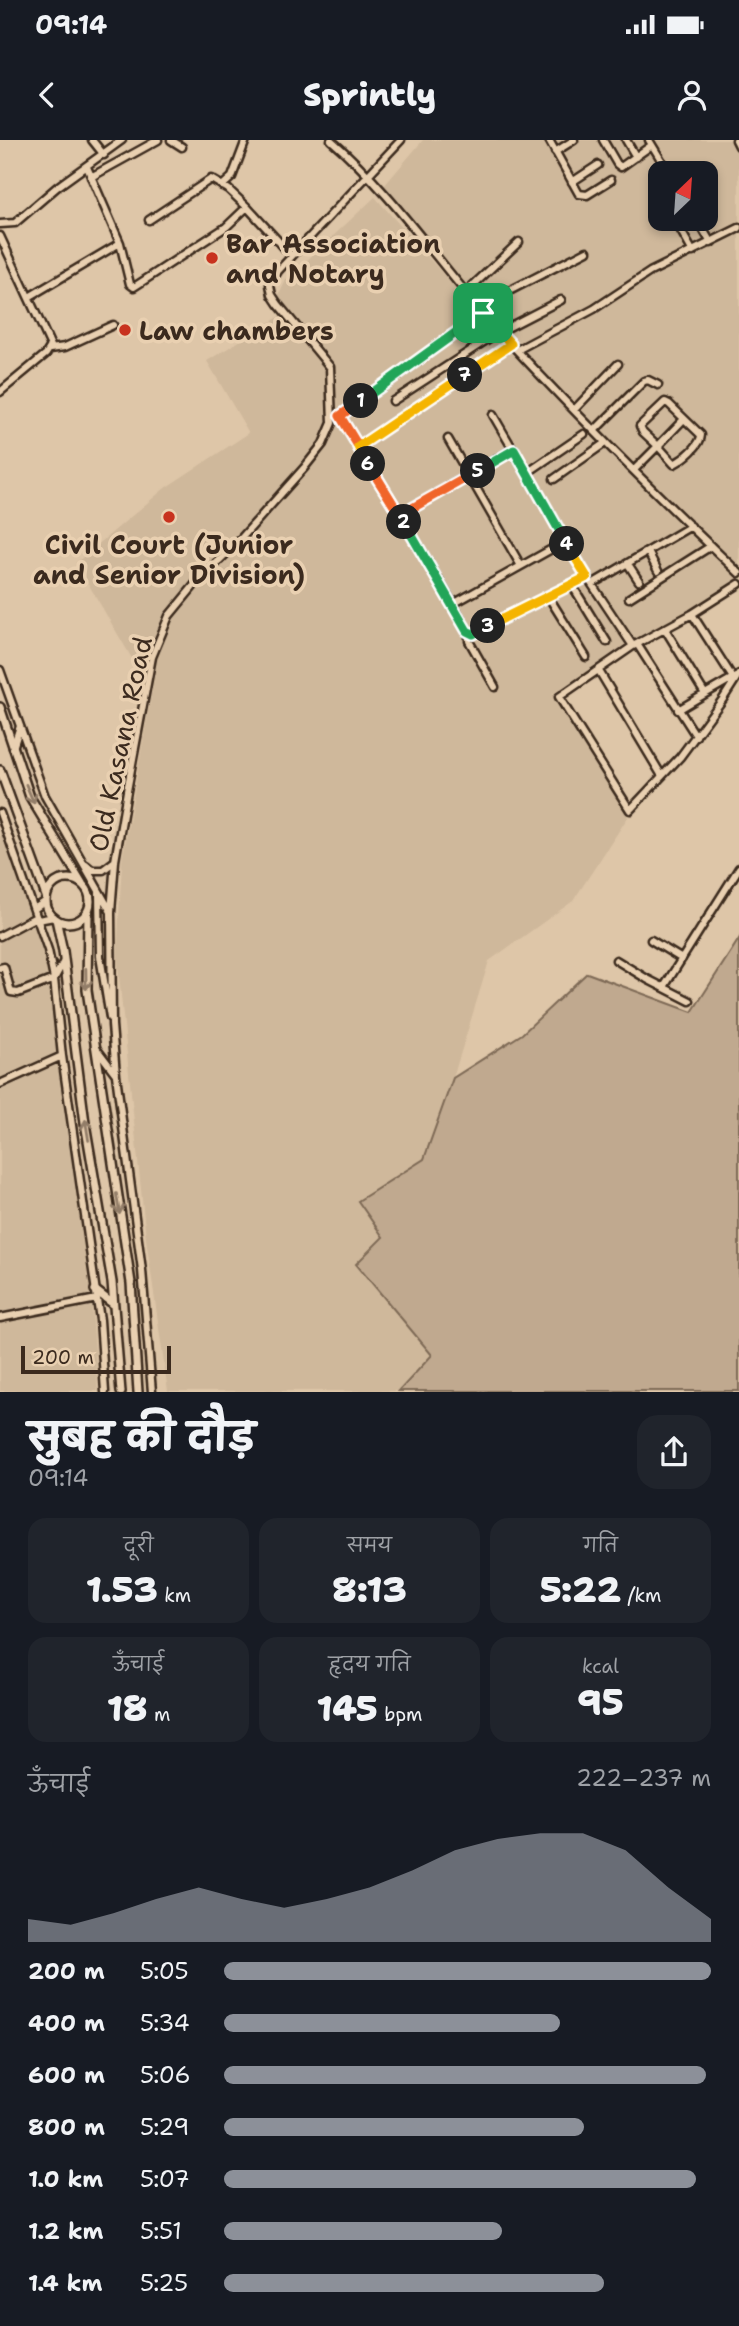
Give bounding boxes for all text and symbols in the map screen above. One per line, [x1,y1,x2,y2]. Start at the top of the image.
text: 09:14 [35,7,107,42]
text: Sprintly [303,73,436,116]
icon: back [28,76,66,114]
icon: person [673,76,711,114]
north arrow [648,161,718,231]
map controls [648,161,718,231]
place label: Bar Association and Notary [226,226,441,291]
marker: Bar Association and Notary [204,250,220,266]
pin [453,283,513,343]
icon: arrive [464,294,502,332]
place label: Law chambers [139,313,334,348]
marker: Law chambers [117,322,133,338]
pin: 7 [448,358,482,392]
text: 7 [458,362,471,387]
pin: 1 [344,384,378,418]
text: 1 [356,388,365,413]
pin: 6 [350,446,386,482]
text: 6 [361,451,374,476]
pin: 5 [461,454,496,488]
text: 5 [472,458,483,483]
pin: 2 [386,504,422,540]
marker: Civil Court (Junior and Senior Division) [161,509,177,525]
text: 2 [397,509,410,534]
pin: 4 [550,526,584,562]
place label: Civil Court (Junior and Senior Division) [33,527,305,592]
text: 4 [560,531,573,556]
pin: 3 [470,608,505,644]
text: 3 [481,613,494,638]
street label: Old Kasana Road [80,633,160,855]
one-way arrow [24,783,37,805]
one-way arrow [80,967,93,990]
one-way arrow [80,1119,93,1142]
one-way arrow [112,1192,125,1215]
scale bar [21,1342,172,1374]
text: 200 m [32,1345,94,1370]
text: सुबह की दौड़ [28,1411,255,1462]
button: share [637,1415,711,1489]
text: 09:14 [28,1463,88,1493]
text: दूरी [124,1533,153,1558]
text: समय [347,1533,392,1558]
text: गति [583,1533,618,1558]
text: 1.53 [86,1566,158,1613]
text: 8:13 [332,1566,407,1613]
text: 5:22 [540,1566,621,1613]
text: km [158,1583,191,1608]
text: /km [621,1583,661,1608]
text: ऊँचाई [113,1652,164,1677]
text: हृदय गति [328,1652,411,1677]
text: kcal [582,1654,619,1679]
text: 95 [577,1679,624,1726]
text: 18 [107,1685,148,1732]
text: 145 [317,1685,378,1732]
text: m [148,1702,170,1727]
text: bpm [378,1702,422,1727]
text: 222–237 m [576,1763,711,1793]
text: ऊँचाई [28,1769,90,1799]
text: 200 m [28,1956,105,1986]
text: 5:05 [140,1956,189,1986]
text: 400 m [28,2008,105,2038]
text: 5:34 [140,2008,190,2038]
text: 600 m [28,2060,105,2090]
text: 5:06 [140,2060,191,2090]
text: 800 m [28,2112,105,2142]
text: 5:29 [140,2112,189,2142]
text: 1.0 km [28,2164,103,2194]
text: 5:07 [140,2164,190,2194]
text: 1.2 km [28,2216,104,2246]
text: 5:51 [140,2216,182,2246]
text: 1.4 km [28,2268,102,2298]
text: 5:25 [140,2268,188,2298]

